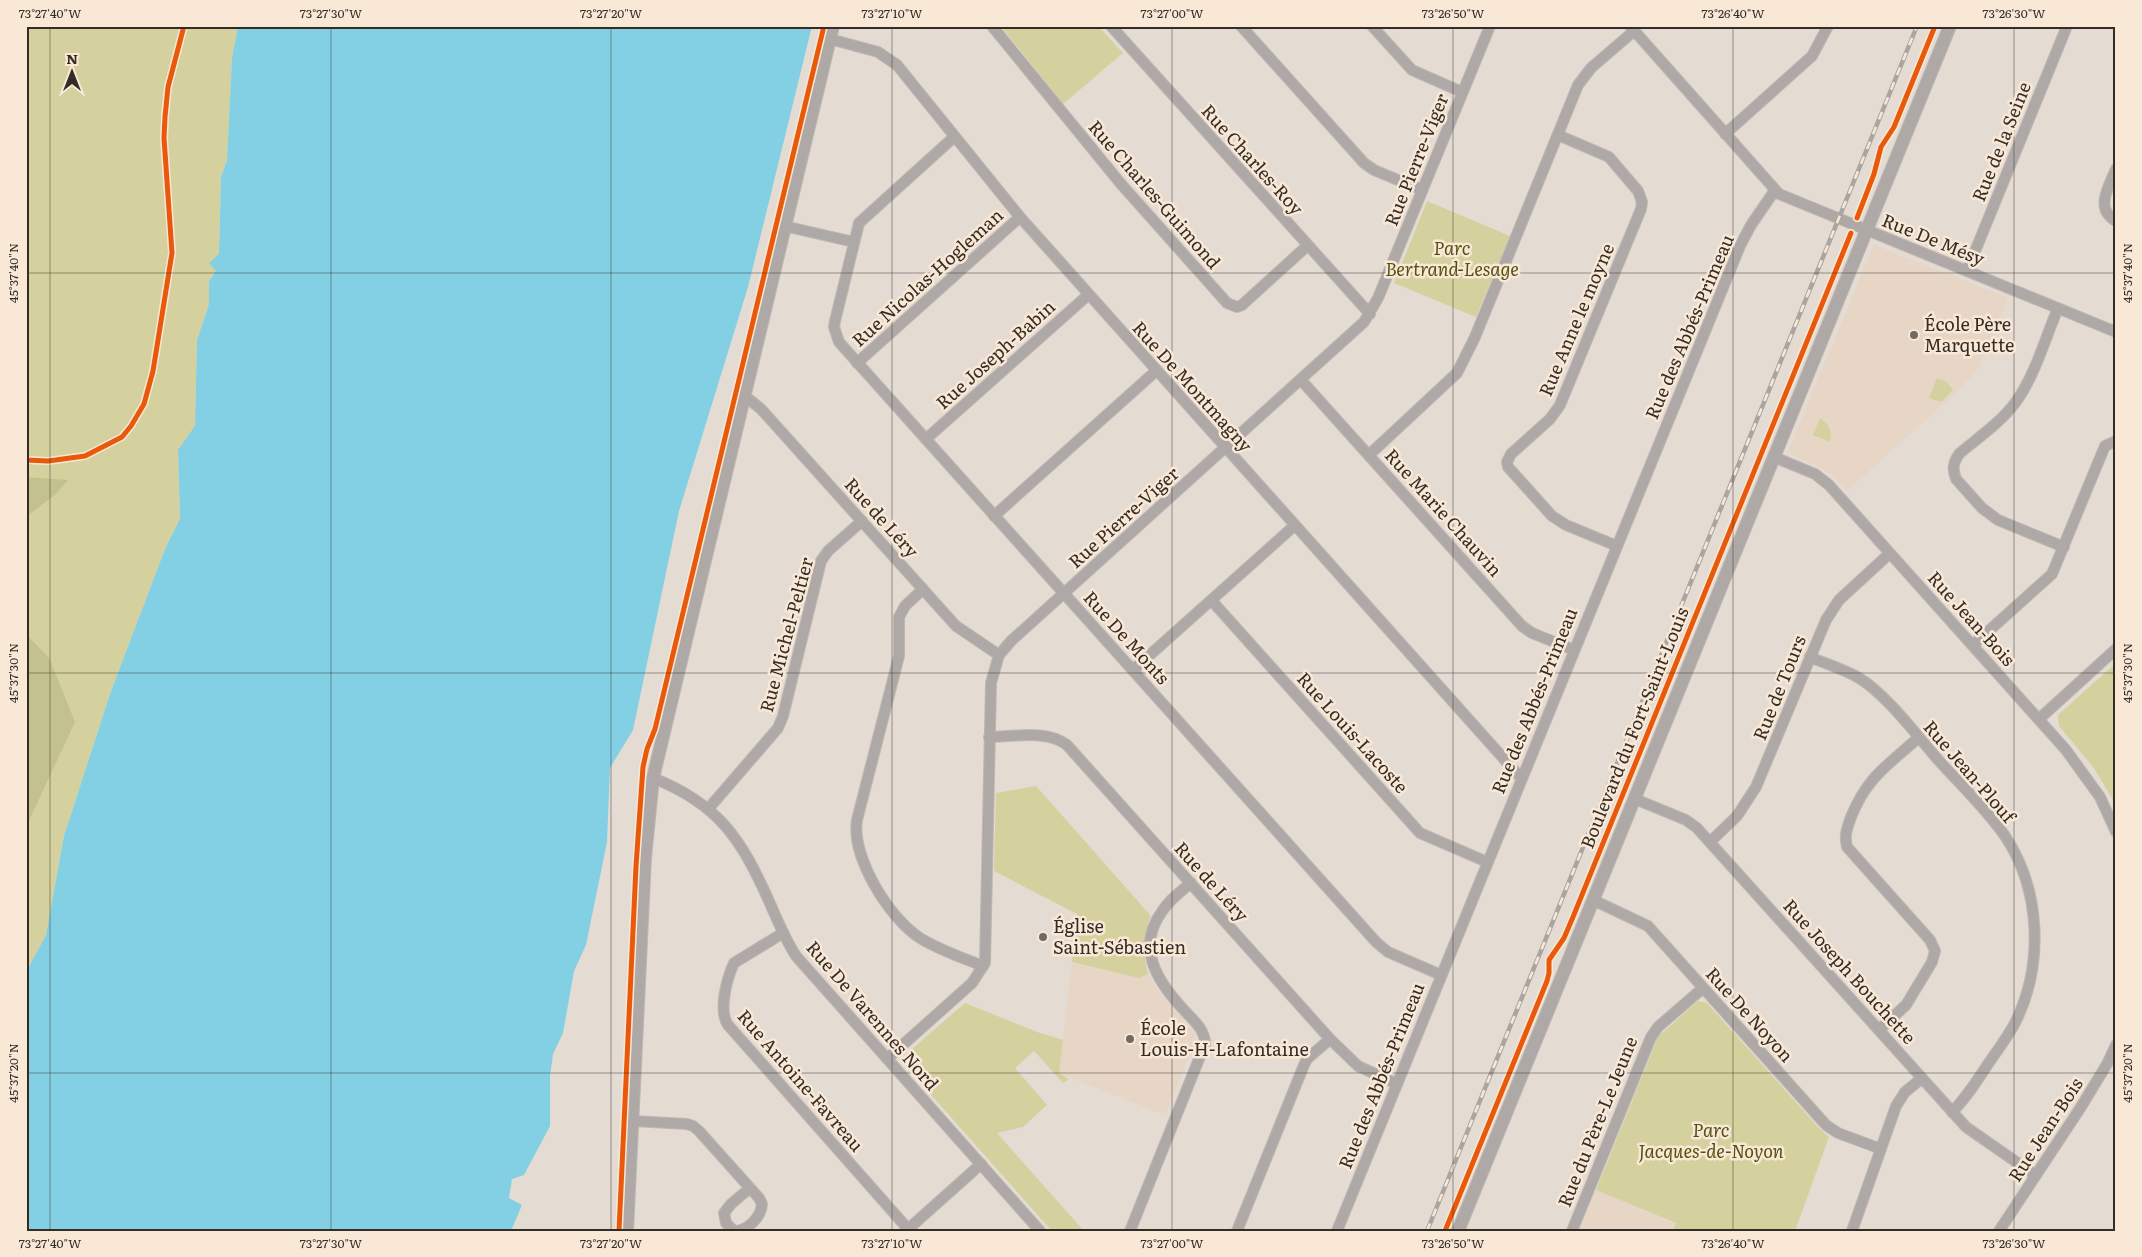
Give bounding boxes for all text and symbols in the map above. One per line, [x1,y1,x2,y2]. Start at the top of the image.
text: 73°27'40"W [19,4,81,22]
text: 73°27'30"W [300,4,362,22]
text: 73°27'20"W [580,4,642,22]
text: 73°27'10"W [862,4,922,22]
text: 73°27'00"W [1141,4,1203,22]
text: 73°26'50"W [1422,4,1484,22]
text: 73°26'40"W [1701,4,1765,22]
text: 73°26'30"W [1983,4,2045,22]
north arrow [48,48,98,98]
text: N [66,48,78,68]
street label: Rue de la Seine [1964,78,2037,205]
street label: Rue Pierre-Viger [1377,89,1455,230]
street label: Rue Charles-Roy [1196,98,1311,221]
street label: Rue Charles-Guimond [1083,114,1227,274]
street label: Rue Nicolas-Hogleman [845,201,1009,352]
street label: Rue De Mésy [1878,206,1989,272]
street label: Rue des Abbés-Primeau [1637,230,1740,423]
park label: Parc Bertrand-Lesage [1385,234,1519,282]
street label: Rue Anne le moyne [1531,239,1620,400]
text: 45°37'40"N [4,243,22,303]
text: 45°37'40"N [2118,243,2136,303]
street label: Rue Joseph-Babin [929,293,1061,415]
place label: École Père Marquette [1924,310,2014,358]
street label: Rue De Montmagny [1127,314,1260,458]
marker: École Père Marquette [1908,329,1920,341]
street label: Rue Marie Chauvin [1379,442,1509,582]
street label: Rue Pierre-Viger [1062,459,1185,574]
street label: Rue de Léry [839,471,926,564]
street label: Rue Michel-Peltier [752,554,819,715]
street label: Rue Jean-Bois [1922,565,2022,671]
street label: Rue De Monts [1078,584,1177,690]
street label: Rue des Abbés-Primeau [1484,603,1583,798]
street label: Boulevard du Fort-Saint-Louis [1573,603,1695,852]
street label: Rue de Tours [1745,631,1812,744]
text: 45°37'30"N [4,643,22,703]
text: 45°37'30"N [2118,643,2136,703]
street label: Rue Louis-Lacoste [1291,665,1415,799]
street label: Rue Jean-Plouf [1918,714,2024,830]
street label: Rue de Léry [1169,835,1256,928]
street label: Rue Joseph Bouchette [1777,892,1923,1050]
place label: Église Saint-Sébastien [1053,912,1186,960]
marker: Église Saint-Sébastien [1037,931,1049,943]
street label: Rue De Varennes Nord [800,934,946,1096]
street label: Rue De Noyon [1700,960,1800,1068]
street label: Rue des Abbés-Primeau [1331,978,1430,1173]
street label: Rue Antoine-Favreau [732,1003,871,1157]
place label: École Louis-H-Lafontaine [1140,1014,1309,1062]
street label: Rue du Père-Le Jeune [1550,1032,1643,1211]
marker: École Louis-H-Lafontaine [1124,1033,1136,1045]
text: 45°37'20"N [4,1043,22,1103]
text: 45°37'20"N [2118,1043,2136,1103]
street label: Rue Jean-Bois [2001,1072,2089,1187]
park label: Parc Jacques-de-Noyon [1638,1116,1784,1164]
text: 73°27'40"W [19,1234,81,1252]
text: 73°27'30"W [300,1234,362,1252]
text: 73°27'20"W [580,1234,642,1252]
text: 73°27'10"W [862,1234,922,1252]
text: 73°27'00"W [1141,1234,1203,1252]
text: 73°26'50"W [1422,1234,1484,1252]
text: 73°26'40"W [1701,1234,1765,1252]
text: 73°26'30"W [1983,1234,2045,1252]

